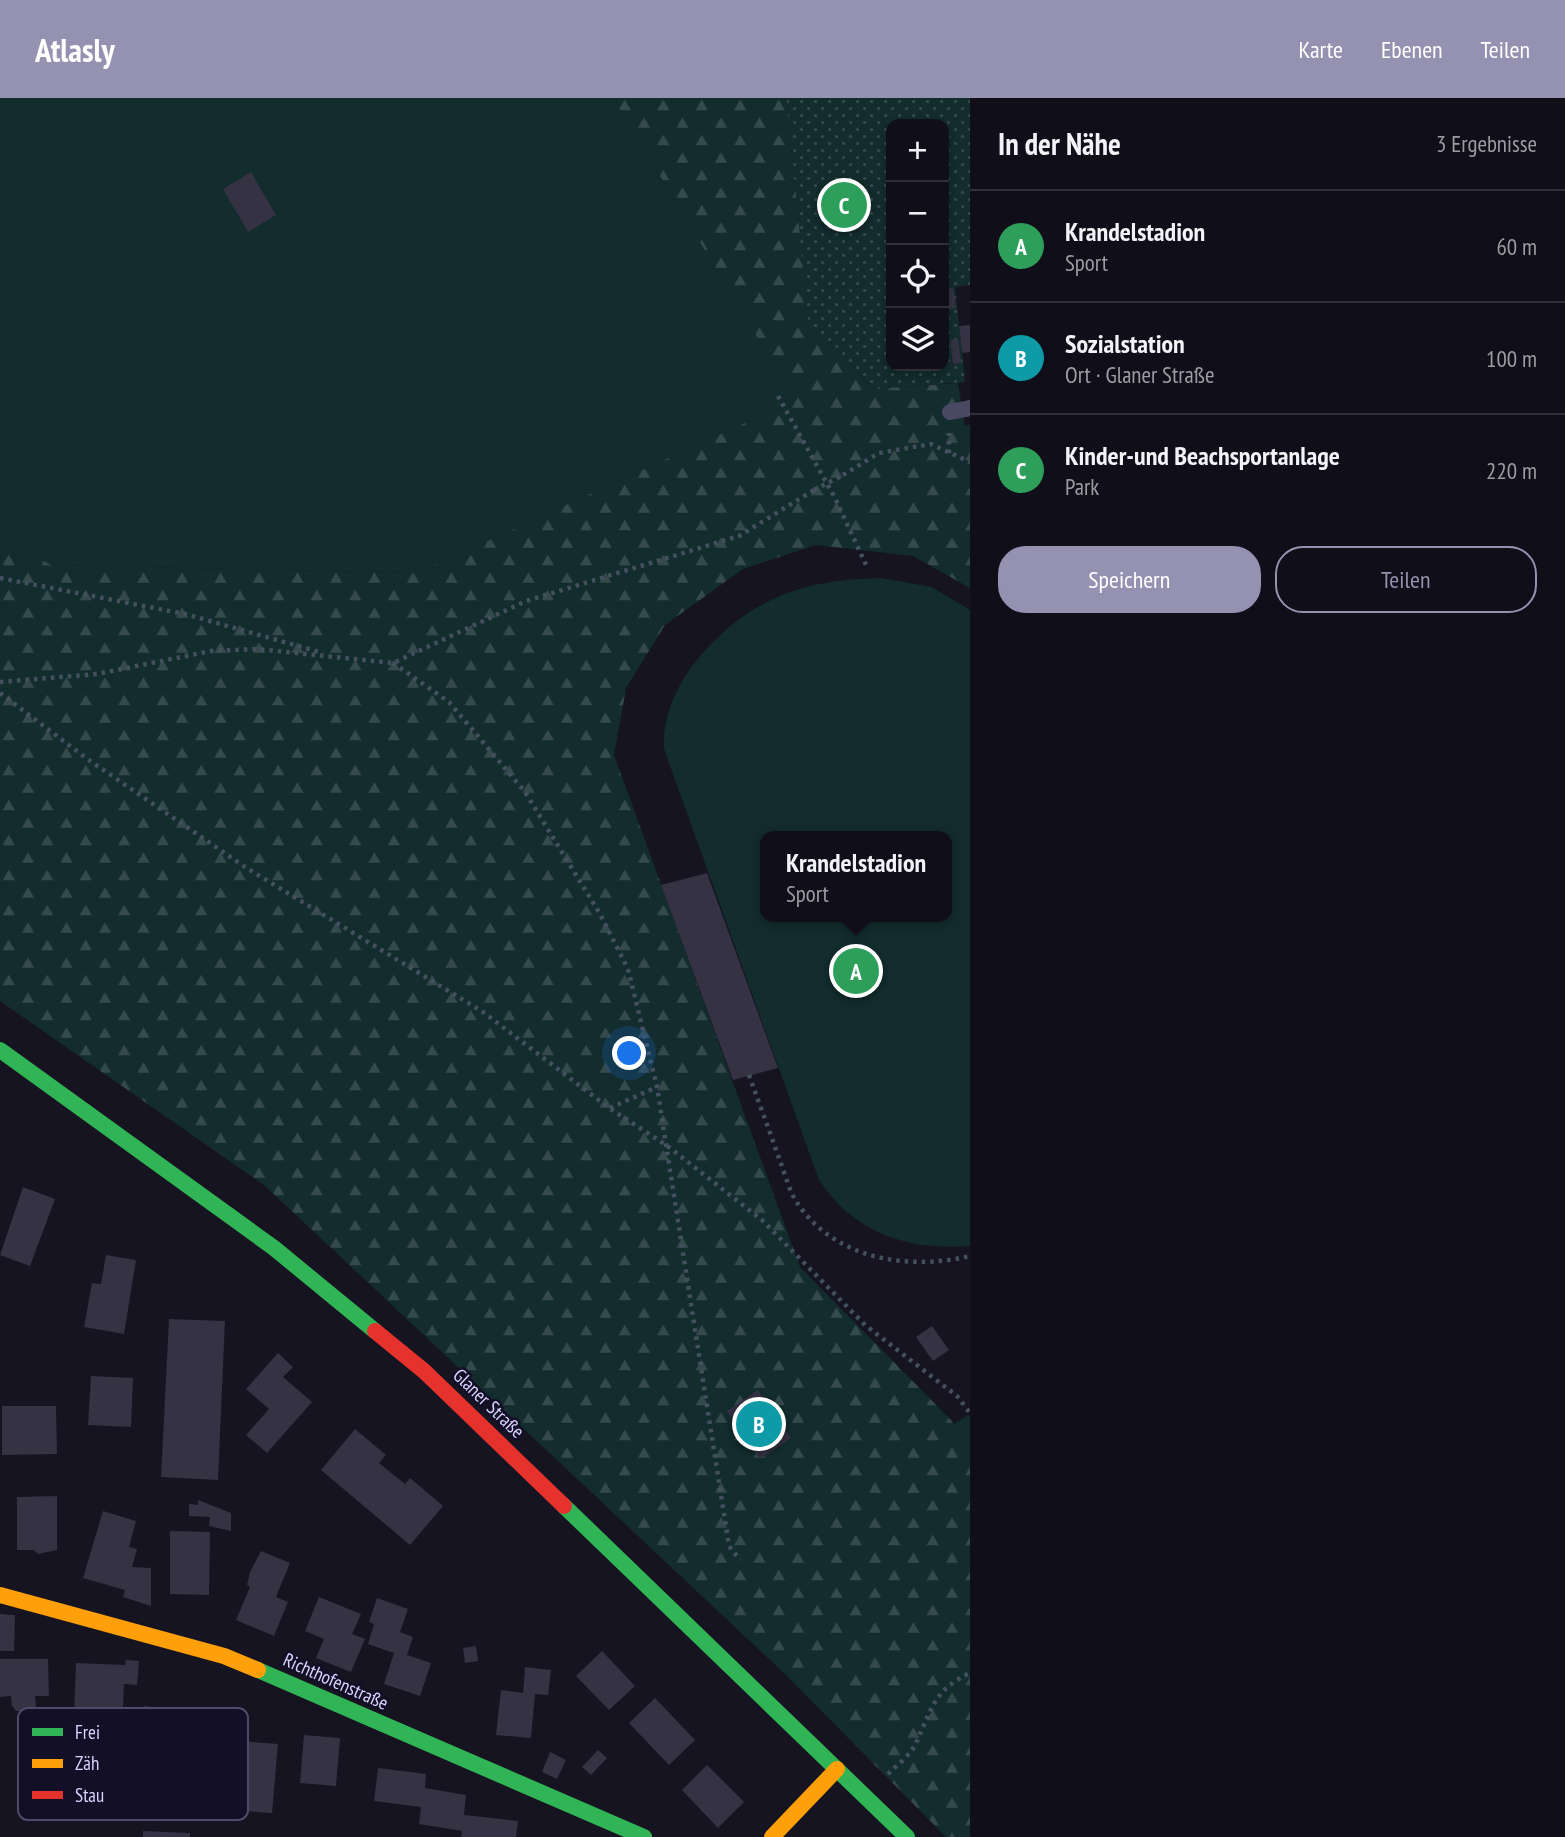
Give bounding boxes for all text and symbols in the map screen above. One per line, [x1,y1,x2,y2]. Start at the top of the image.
text: Atlasly [35,28,115,71]
text: Karte [1299,34,1343,65]
text: Ebenen [1381,34,1443,65]
text: Teilen [1481,34,1530,65]
map controls [886,119,949,371]
button: + [886,119,949,182]
text: In der Nähe [998,124,1121,163]
text: 3 Ergebnisse [1436,129,1537,158]
pin: C [821,179,867,231]
button: − [886,182,949,245]
text: Krandelstadion [1065,215,1205,248]
text: A [1015,232,1027,261]
text: 60 m [1496,232,1537,261]
button: locate [886,245,949,308]
text: Sport [1065,248,1108,277]
button: layers [886,308,949,371]
text: Sozialstation [1065,327,1185,360]
text: B [1015,344,1027,373]
text: 100 m [1486,344,1537,373]
text: Ort · Glaner Straße [1065,360,1215,389]
text: Kinder-und Beachsportanlage [1065,439,1340,472]
text: C [1016,456,1026,485]
text: 220 m [1486,456,1537,485]
text: Park [1065,472,1099,501]
button: Speichern [998,546,1261,613]
button: Teilen [1275,546,1537,613]
popup [760,831,952,922]
text: Krandelstadion [786,846,926,879]
text: Sport [786,879,829,908]
pin: A [833,945,879,997]
your location [612,1036,646,1070]
street label: Glaner Straße [448,1363,530,1443]
pin: B [736,1398,782,1450]
street label: Richthofenstraße [280,1647,392,1715]
legend [18,1708,248,1820]
text: Frei [75,1720,100,1744]
text: Zäh [75,1751,99,1775]
text: Stau [75,1783,104,1807]

